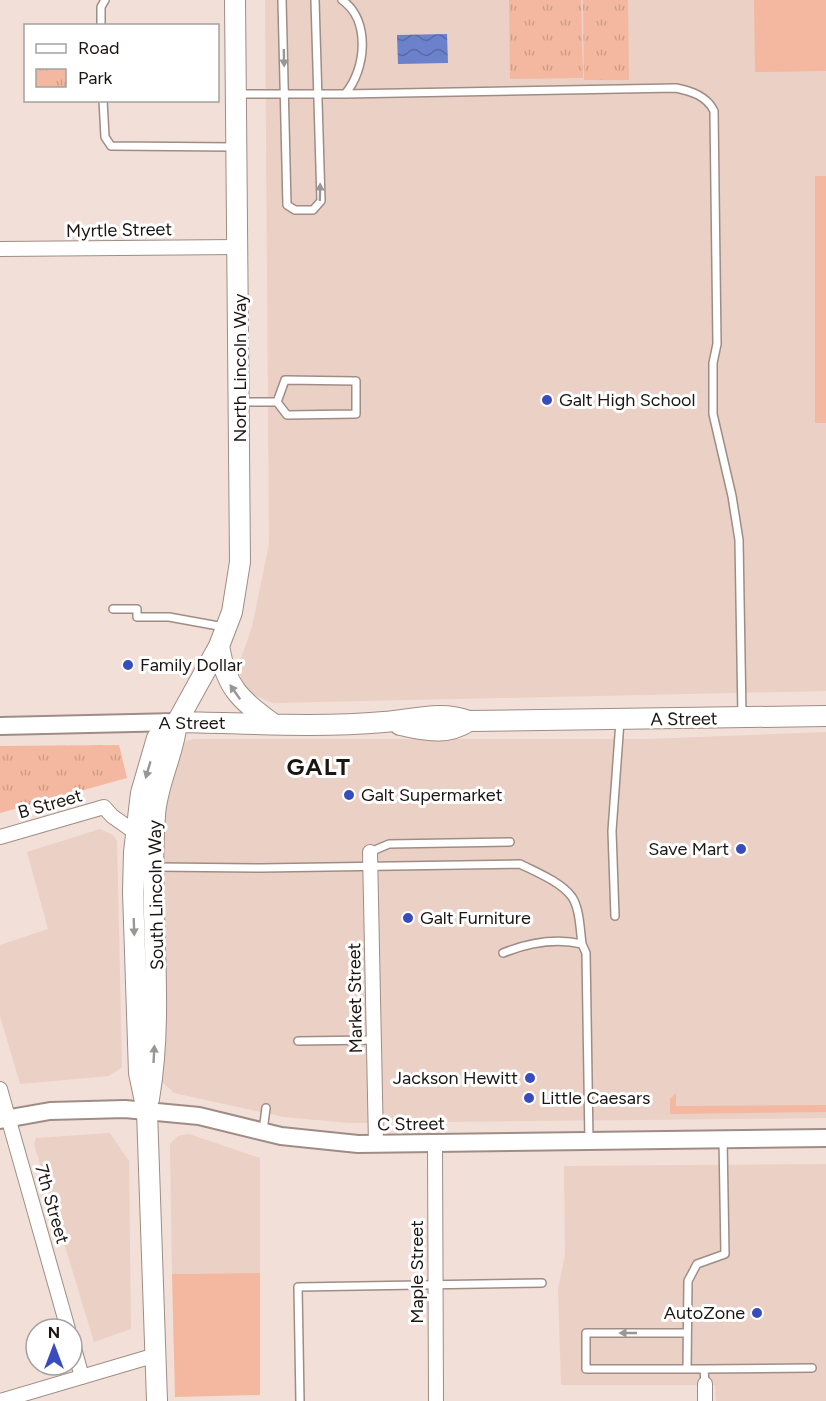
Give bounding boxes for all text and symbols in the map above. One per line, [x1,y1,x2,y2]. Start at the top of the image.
legend [24,24,219,102]
text: Road [78,37,119,59]
one-way arrow [279,49,288,68]
text: Park [78,67,113,89]
one-way arrow [315,182,325,201]
street label: Myrtle Street [66,218,172,242]
street label: North Lincoln Way [229,293,251,443]
place label: Galt High School [559,389,696,411]
marker: Galt High School [540,393,554,407]
place label: Family Dollar [140,654,242,676]
marker: Family Dollar [121,658,135,672]
one-way arrow [229,684,241,700]
street label: A Street [650,707,718,731]
street label: A Street [158,712,226,734]
district label: GALT [286,752,352,781]
one-way arrow [143,761,152,779]
street label: B Street [15,784,85,824]
place label: Galt Supermarket [361,784,503,806]
marker: Galt Supermarket [342,788,356,802]
street label: South Lincoln Way [144,819,168,970]
place label: Save Mart [648,838,729,860]
marker: Save Mart [734,842,748,856]
place label: Galt Furniture [420,907,531,929]
marker: Galt Furniture [401,911,415,925]
one-way arrow [130,917,139,936]
street label: Market Street [343,942,367,1053]
one-way arrow [150,1045,159,1064]
place label: Jackson Hewitt [393,1067,518,1089]
marker: Jackson Hewitt [523,1071,537,1085]
place label: Little Caesars [541,1087,650,1109]
marker: Little Caesars [522,1091,536,1105]
street label: C Street [377,1112,445,1136]
street label: 7th Street [30,1162,74,1246]
street label: Maple Street [406,1220,428,1324]
place label: AutoZone [664,1302,745,1324]
marker: AutoZone [750,1306,764,1320]
north arrow [24,1317,84,1377]
text: N [48,1323,60,1342]
one-way arrow [618,1328,637,1338]

